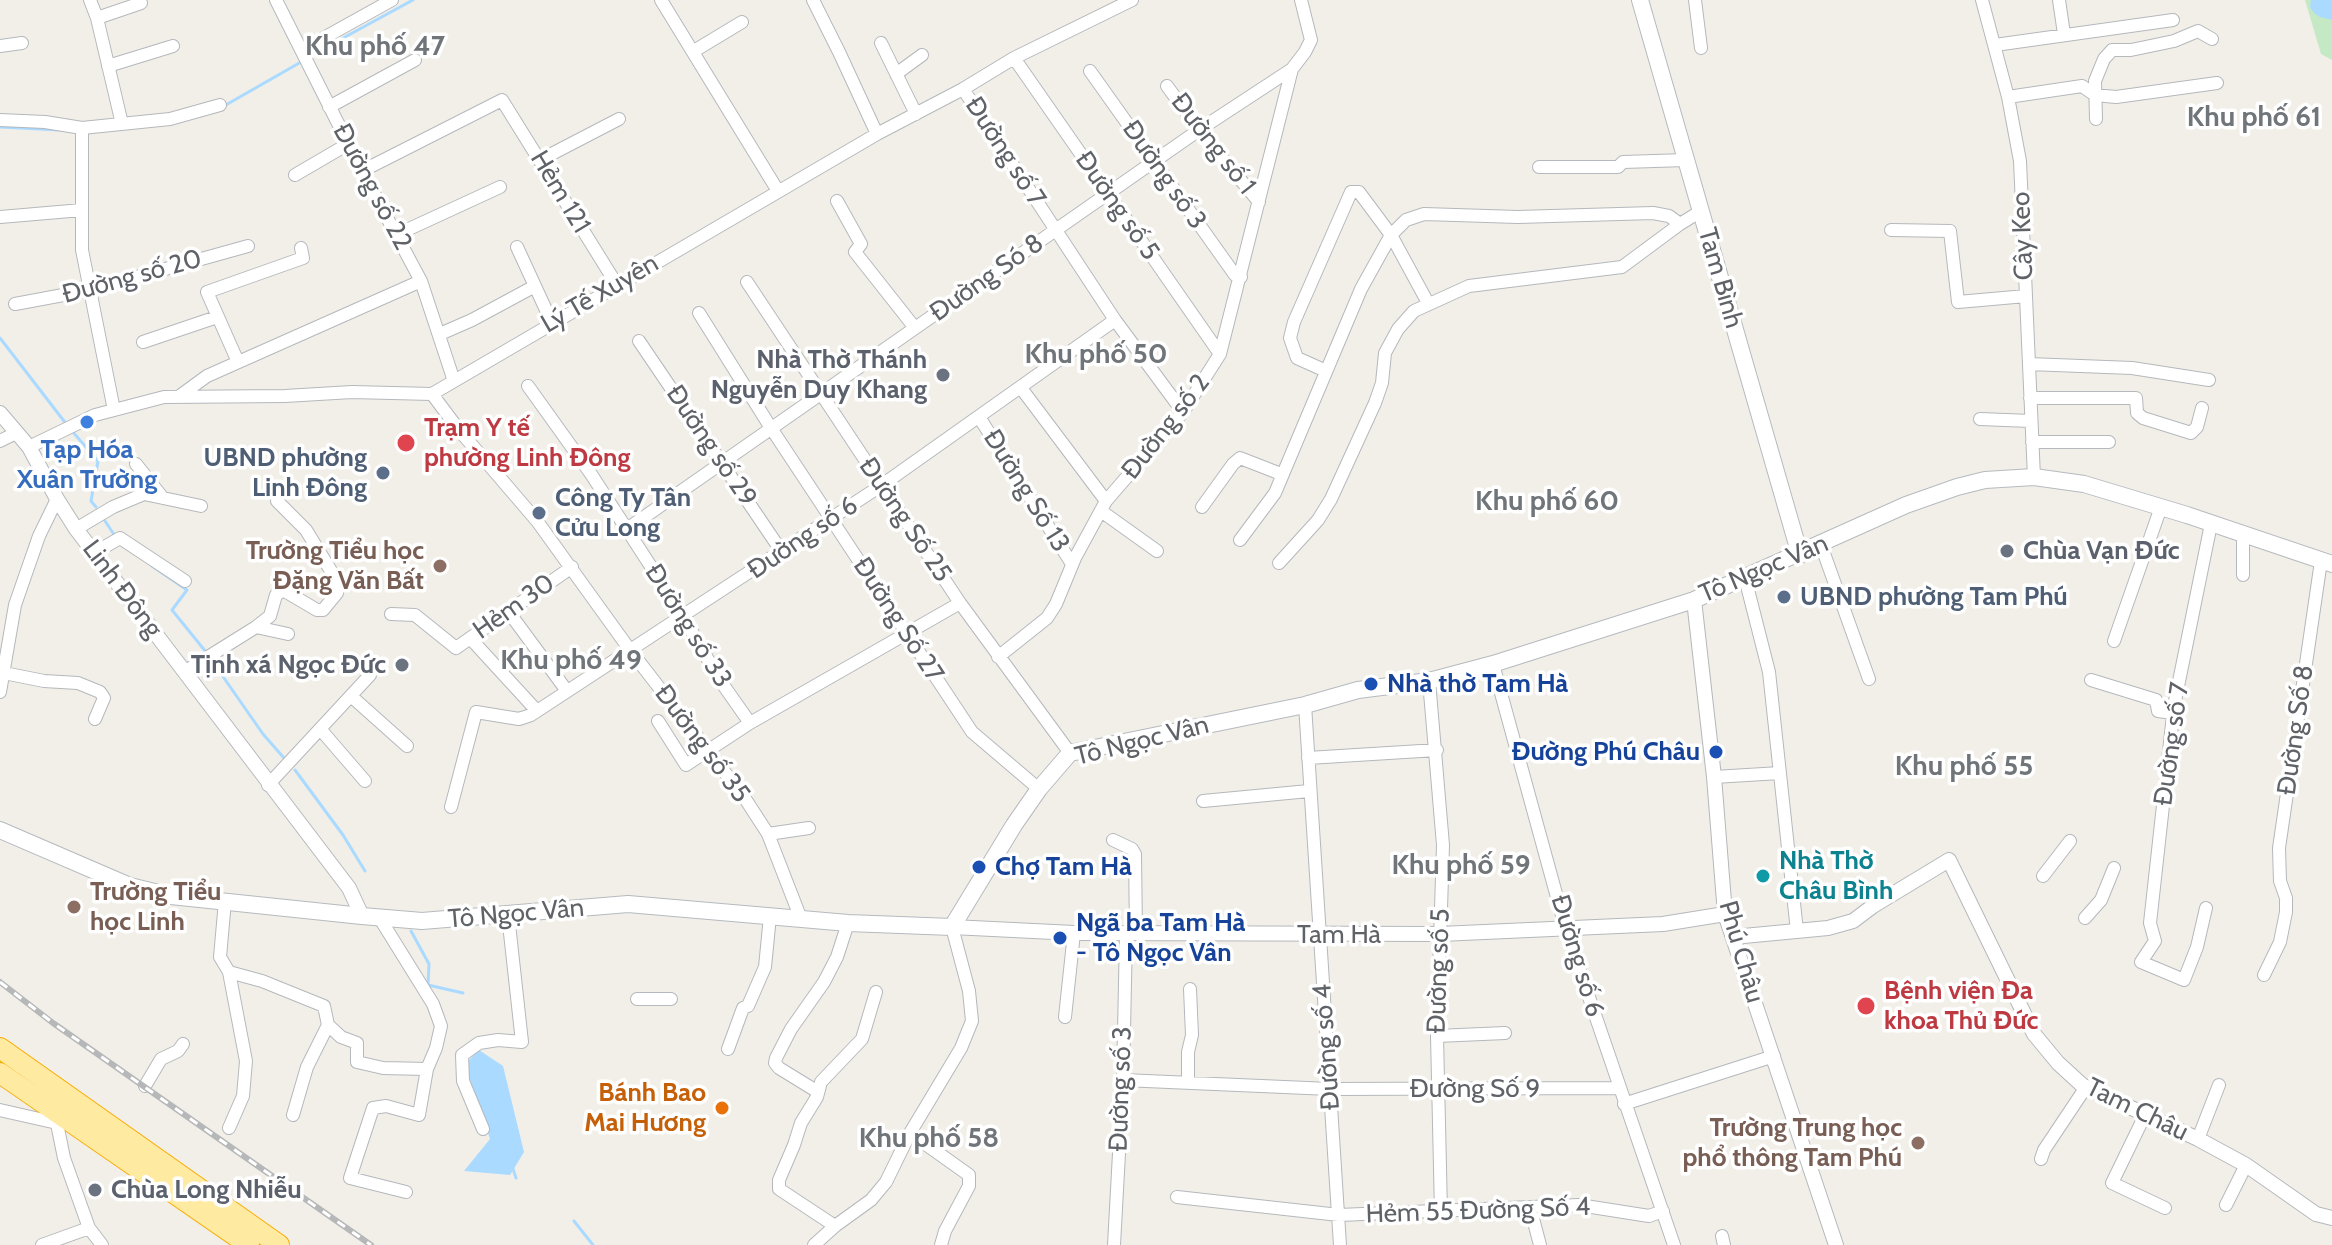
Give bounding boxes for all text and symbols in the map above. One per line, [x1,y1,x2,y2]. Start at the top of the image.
district label: Khu phố 47 [305,30,445,64]
street label: Đường số 1 [1164,87,1262,201]
street label: Đường số 7 [958,91,1052,213]
district label: Khu phố 61 [2187,101,2321,135]
street label: Đường số 3 [1115,115,1213,235]
street label: Đường số 22 [326,119,418,255]
street label: Hẻm 121 [523,145,597,239]
street label: Đường số 5 [1068,146,1166,266]
street label: Cây Keo [2006,191,2040,281]
street label: Tam Bình [1691,224,1749,332]
street label: Đường Só 8 [924,228,1050,328]
street label: Đường số 20 [59,243,205,311]
street label: Lý Tế Xuyên [536,248,664,340]
district label: Khu phố 50 [1024,338,1168,372]
place label: Nhà Thờ Thánh Nguyễn Duy Khang [711,344,927,406]
marker: Nhà Thờ Thánh Nguyễn Duy Khang [934,366,952,384]
street label: Đường số 2 [1115,368,1217,486]
street label: Đường số 29 [659,379,763,513]
place label: Trạm Y tế phường Linh Đông [424,412,630,474]
marker: Tạp Hóa Xuân Trường [78,413,96,431]
street label: Đường Số 13 [976,424,1076,558]
marker: Trạm Y tế phường Linh Đông [395,432,417,454]
place label: Tạp Hóa Xuân Trường [17,434,157,496]
place label: UBND phường Linh Đông [203,442,367,504]
street label: Đường Số 25 [852,452,958,588]
marker: UBND phường Linh Đông [374,464,392,482]
place label: Công Ty Tân Cửu Long [555,482,691,544]
district label: Khu phố 60 [1475,485,1619,519]
street label: Đường số 6 [742,490,864,586]
marker: Công Ty Tân Cửu Long [530,504,548,522]
street label: Tô Ngọc Vân [1695,528,1833,610]
street label: Linh Đông [75,534,169,644]
place label: Trường Tiểu học Đặng Văn Bất [246,535,424,596]
place label: Chùa Vạn Đức [2023,535,2180,567]
marker: Chùa Vạn Đức [1998,542,2016,560]
street label: Đường Số 27 [846,552,950,688]
marker: Trường Tiểu học Đặng Văn Bất [431,557,449,575]
street label: Đường số 33 [638,559,738,693]
street label: Hẻm 30 [467,568,561,646]
place label: UBND phường Tam Phú [1800,581,2068,613]
marker: UBND phường Tam Phú [1775,588,1793,606]
district label: Khu phố 49 [500,644,642,678]
place label: Tịnh xá Ngọc Đức [191,649,386,681]
marker: Tịnh xá Ngọc Đức [393,656,411,674]
street label: Đường Số 8 [2271,663,2321,797]
place label: Nhà thờ Tam Hà [1387,668,1568,700]
marker: Nhà thờ Tam Hà [1362,675,1380,693]
street label: Đường số 35 [648,679,756,809]
street label: Đường số 7 [2148,680,2196,808]
street label: Tô Ngọc Vân [1072,709,1212,773]
place label: Đường Phú Châu [1511,736,1700,768]
marker: Đường Phú Châu [1707,743,1725,761]
district label: Khu phố 55 [1895,750,2033,784]
place label: Nhà Thờ Châu Bình [1779,845,1893,906]
district label: Khu phố 59 [1391,849,1531,883]
place label: Chợ Tam Hà [995,851,1132,883]
marker: Chợ Tam Hà [970,858,988,876]
marker: Nhà Thờ Châu Bình [1754,867,1772,885]
place label: Trường Tiểu học Linh [90,876,221,938]
street label: Đường số 6 [1544,891,1610,1021]
street label: Tô Ngọc Vân [447,893,585,935]
street label: Phú Châu [1712,897,1770,1007]
marker: Trường Tiểu học Linh [65,898,83,916]
place label: Ngã ba Tam Hà - Tô Ngọc Vân [1076,907,1246,968]
street label: Đường số 5 [1421,908,1457,1034]
street label: Tam Hà [1297,919,1381,951]
marker: Ngã ba Tam Hà - Tô Ngọc Vân [1051,929,1069,947]
place label: Bệnh viện Đa khoa Thủ Đức [1884,975,2038,1036]
street label: Đường số 4 [1307,983,1347,1111]
marker: Bệnh viện Đa khoa Thủ Đức [1855,995,1877,1017]
street label: Đường số 3 [1103,1026,1139,1152]
street label: Tam Châu [2081,1072,2193,1148]
street label: Đường Số 9 [1410,1073,1540,1105]
place label: Bánh Bao Mai Hương [584,1077,706,1138]
marker: Bánh Bao Mai Hương [713,1099,731,1117]
place label: Trường Trung học phổ thông Tam Phú [1682,1112,1902,1174]
district label: Khu phố 58 [859,1122,999,1156]
marker: Trường Trung học phổ thông Tam Phú [1909,1134,1927,1152]
place label: Chùa Long Nhiễu [111,1174,302,1206]
marker: Chùa Long Nhiễu [86,1181,104,1199]
street label: Hẻm 55 Đường Số 4 [1365,1191,1591,1231]

